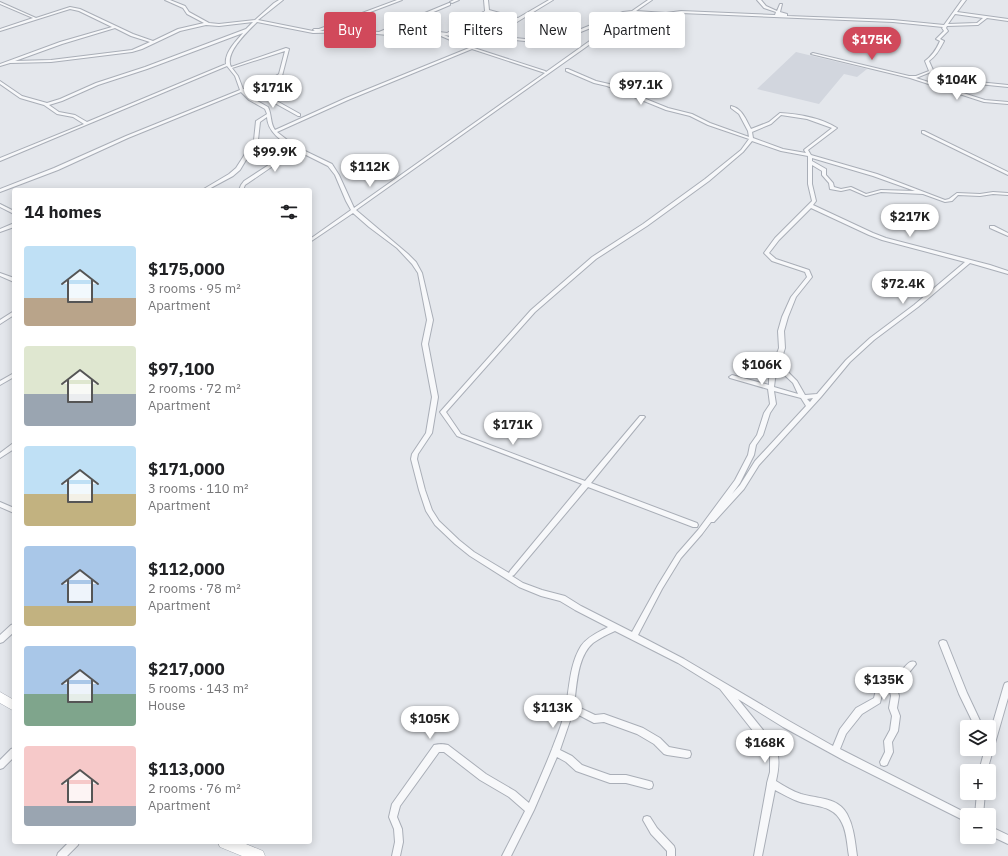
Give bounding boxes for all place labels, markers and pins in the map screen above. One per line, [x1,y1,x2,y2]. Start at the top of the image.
pin: $175K [844,27,900,61]
pin: $104K [929,67,985,101]
pin: $97.1K [608,72,674,106]
pin: $171K [245,75,301,109]
pin: $99.9K [242,139,308,173]
pin: $112K [342,154,398,188]
pin: $217K [882,204,938,238]
pin: $72.4K [870,271,936,305]
pin: $106K [734,352,790,386]
pin: $171K [485,412,541,446]
pin: $135K [856,667,912,701]
pin: $113K [525,695,581,729]
pin: $105K [402,706,458,740]
pin: $168K [737,730,793,764]

